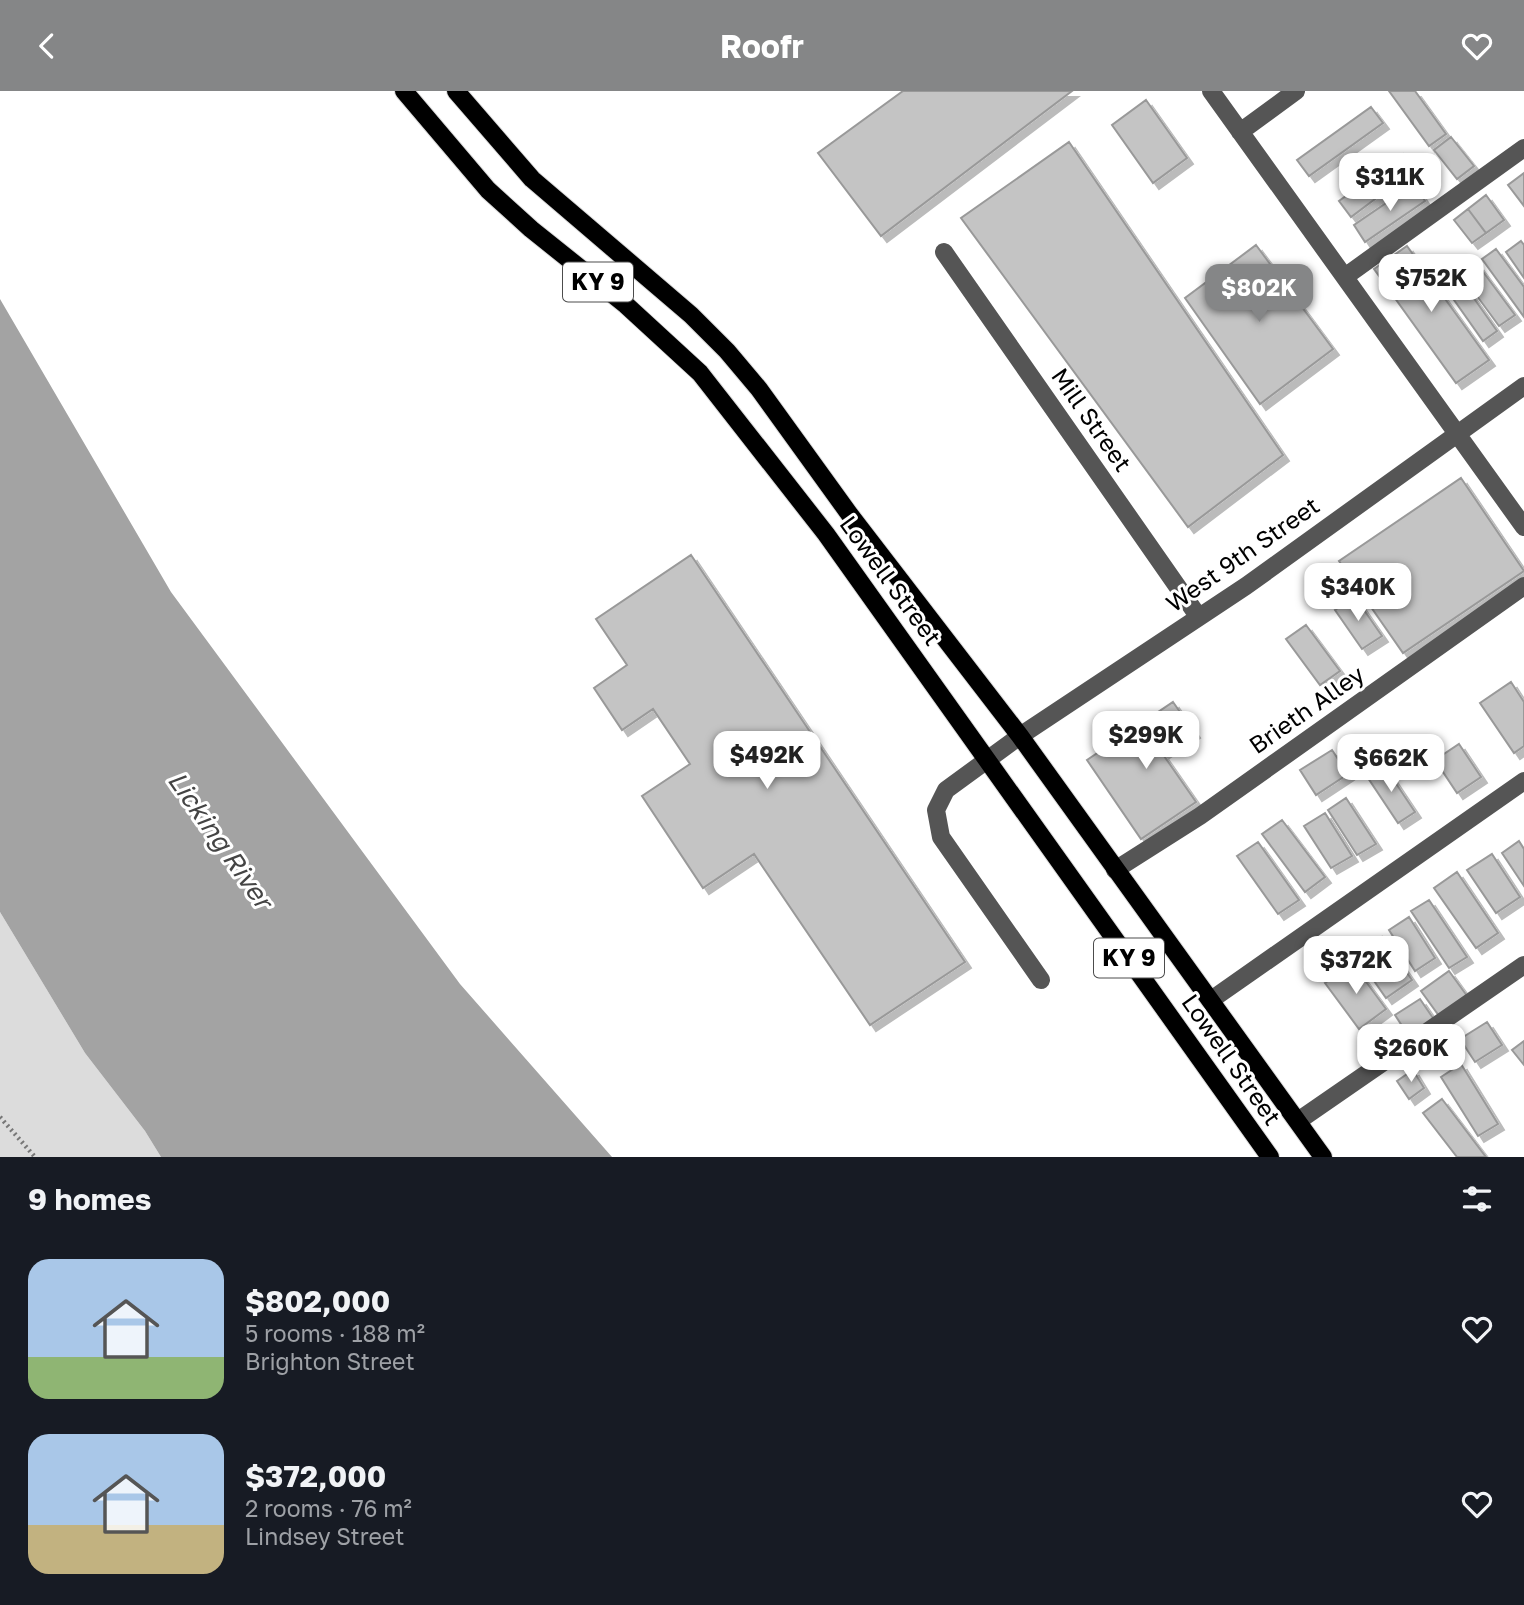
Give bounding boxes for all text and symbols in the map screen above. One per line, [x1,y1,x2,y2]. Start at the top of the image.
icon: back [28,27,66,65]
text: Roofr [720,27,804,65]
icon: heart [1458,27,1496,65]
pin: $311K [1341,153,1439,213]
text: $311K [1355,162,1425,190]
pin: $752K [1382,255,1480,314]
road number: KY 9 [563,263,633,301]
text: $752K [1395,263,1467,291]
pin: $802K [1210,265,1308,324]
text: $802K [1221,273,1297,301]
street label: Mill Street [1046,362,1138,476]
street label: West 9th Street [1160,490,1324,617]
street label: Lowell Street [834,510,948,651]
pin: $340K [1309,563,1407,623]
text: $340K [1320,572,1396,600]
street label: Brieth Alley [1243,659,1369,759]
pin: $299K [1097,711,1195,771]
text: $299K [1108,720,1184,748]
pin: $492K [718,731,816,791]
pin: $662K [1342,735,1440,794]
text: $492K [729,740,805,768]
text: $662K [1353,743,1429,771]
water label: Licking River [162,765,281,917]
pin: $372K [1307,937,1405,996]
road number: KY 9 [1094,939,1164,978]
text: $372K [1320,945,1392,973]
street label: Lowell Street [1176,988,1288,1130]
pin: $260K [1362,1025,1460,1084]
text: $260K [1373,1033,1449,1061]
icon: filters [1458,1180,1496,1218]
text: 9 homes [28,1181,151,1217]
text: $802,000 [245,1283,390,1319]
icon: home [84,1287,168,1371]
icon: heart [1458,1310,1496,1348]
text: 5 rooms · 188 m² [245,1319,425,1347]
text: Brighton Street [245,1347,415,1375]
text: $372,000 [245,1458,386,1494]
icon: home [84,1462,168,1546]
icon: heart [1458,1485,1496,1523]
text: 2 rooms · 76 m² [245,1494,412,1522]
text: Lindsey Street [245,1522,404,1550]

